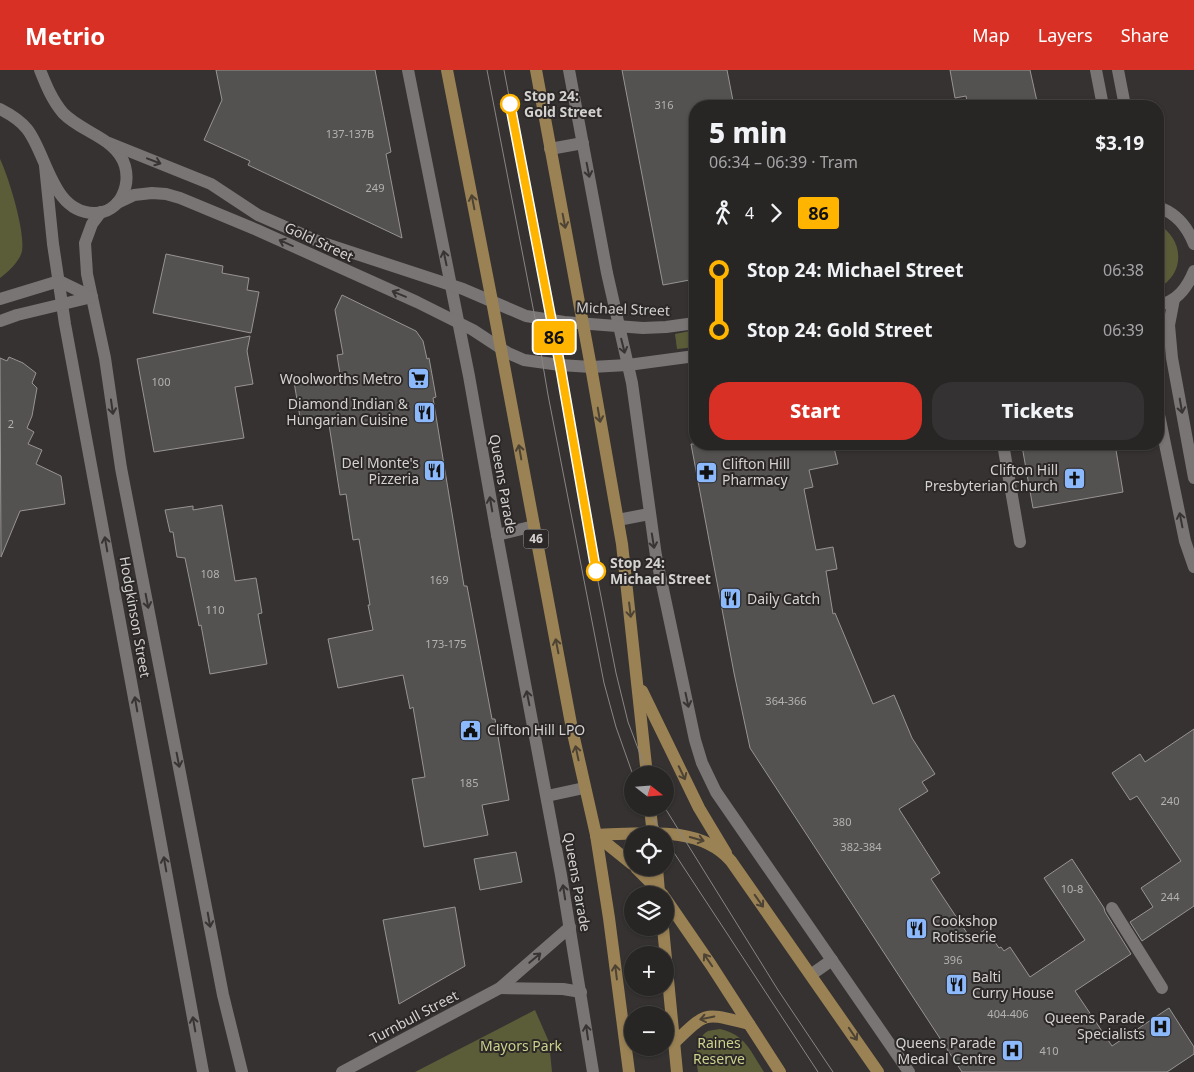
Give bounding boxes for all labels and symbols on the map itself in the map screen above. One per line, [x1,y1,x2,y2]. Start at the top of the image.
place label: Stop 24: Gold Street [524,86,602,121]
marker: Stop 24: Gold Street [500,94,520,114]
house number: 316 [655,97,673,112]
house number: 137-137B [326,126,374,141]
one-way arrow [146,157,161,166]
one-way arrow [583,161,593,177]
house number: 249 [366,180,384,195]
one-way arrow [468,194,477,210]
one-way arrow [559,213,569,229]
street label: Gold Street [282,217,357,266]
one-way arrow [279,238,294,248]
one-way arrow [440,251,449,267]
one-way arrow [392,289,407,299]
street label: Michael Street [576,297,670,320]
line badge: 86 [532,321,576,353]
one-way arrow [619,337,628,353]
supermarket icon: Woolworths Metro [406,367,430,391]
place label: Woolworths Metro [280,369,402,388]
house number: 100 [152,374,170,389]
place label: Diamond Indian & Hungarian Cuisine [286,394,409,429]
one-way arrow [107,398,117,414]
one-way arrow [1176,398,1186,414]
restaurant icon: Diamond Indian & Hungarian Cuisine [412,400,436,424]
one-way arrow [595,406,605,422]
house number: 2 [8,416,14,431]
street label: Queens Parade [485,433,522,535]
one-way arrow [515,444,525,460]
place label: Del Monte's Pizzeria [342,453,419,488]
place label: Clifton Hill Pharmacy [722,454,790,489]
restaurant icon: Del Monte's Pizzeria [423,459,447,483]
pharmacy icon: Clifton Hill Pharmacy [694,460,718,484]
place label: Clifton Hill Presbyterian Church [924,460,1058,495]
church icon: Clifton Hill Presbyterian Church [1062,466,1086,490]
one-way arrow [486,496,496,512]
one-way arrow [1175,512,1185,528]
road number: 46 [524,529,548,548]
one-way arrow [649,533,659,549]
one-way arrow [101,537,111,553]
place label: Stop 24: Michael Street [610,553,711,588]
street label: Hodgkinson Street [116,555,155,679]
marker: Stop 24: Michael Street [586,561,606,581]
house number: 108 [201,566,219,581]
house number: 169 [430,572,448,587]
restaurant icon: Daily Catch [719,587,743,611]
place label: Daily Catch [747,589,820,608]
one-way arrow [143,593,152,609]
one-way arrow [625,601,635,617]
house number: 110 [206,602,224,617]
house number: 173-175 [425,636,467,651]
one-way arrow [551,639,561,655]
one-way arrow [523,690,532,706]
one-way arrow [683,692,692,708]
house number: 364-366 [765,693,807,708]
one-way arrow [130,697,140,713]
public building icon: Clifton Hill LPO [459,718,483,742]
place label: Clifton Hill LPO [487,720,585,739]
one-way arrow [572,746,581,762]
one-way arrow [174,752,184,768]
one-way arrow [678,765,687,780]
north arrow [624,766,674,816]
house number: 185 [460,775,478,790]
house number: 240 [1161,793,1179,808]
house number: 380 [833,814,851,829]
street label: Queens Parade [559,831,596,933]
one-way arrow [688,835,704,844]
house number: 382-384 [840,839,882,854]
one-way arrow [159,857,169,873]
house number: 10-8 [1061,881,1083,896]
one-way arrow [559,884,569,900]
house number: 244 [1161,889,1180,904]
one-way arrow [754,894,764,908]
place label: Cookshop Rotisserie [932,911,998,946]
one-way arrow [204,912,214,928]
restaurant icon: Cookshop Rotisserie [904,917,928,941]
house number: 396 [944,952,962,967]
one-way arrow [528,953,541,964]
one-way arrow [702,953,712,967]
one-way arrow [611,964,621,980]
place label: Balti Curry House [972,967,1054,1002]
restaurant icon: Balti Curry House [944,973,968,997]
street label: Turnbull Street [366,985,461,1048]
house number: 404-406 [987,1006,1029,1021]
place label: Queens Parade Specialists [1044,1008,1145,1043]
one-way arrow [700,1013,716,1023]
hospital icon: Queens Parade Specialists [1149,1014,1173,1038]
one-way arrow [189,1016,198,1032]
one-way arrow [581,1024,591,1040]
one-way arrow [847,1027,858,1041]
park label: Raines Reserve [693,1033,745,1068]
place label: Queens Parade Medical Centre [895,1033,996,1068]
park label: Mayors Park [480,1036,562,1055]
hospital icon: Queens Parade Medical Centre [1000,1039,1024,1063]
house number: 410 [1040,1043,1058,1058]

